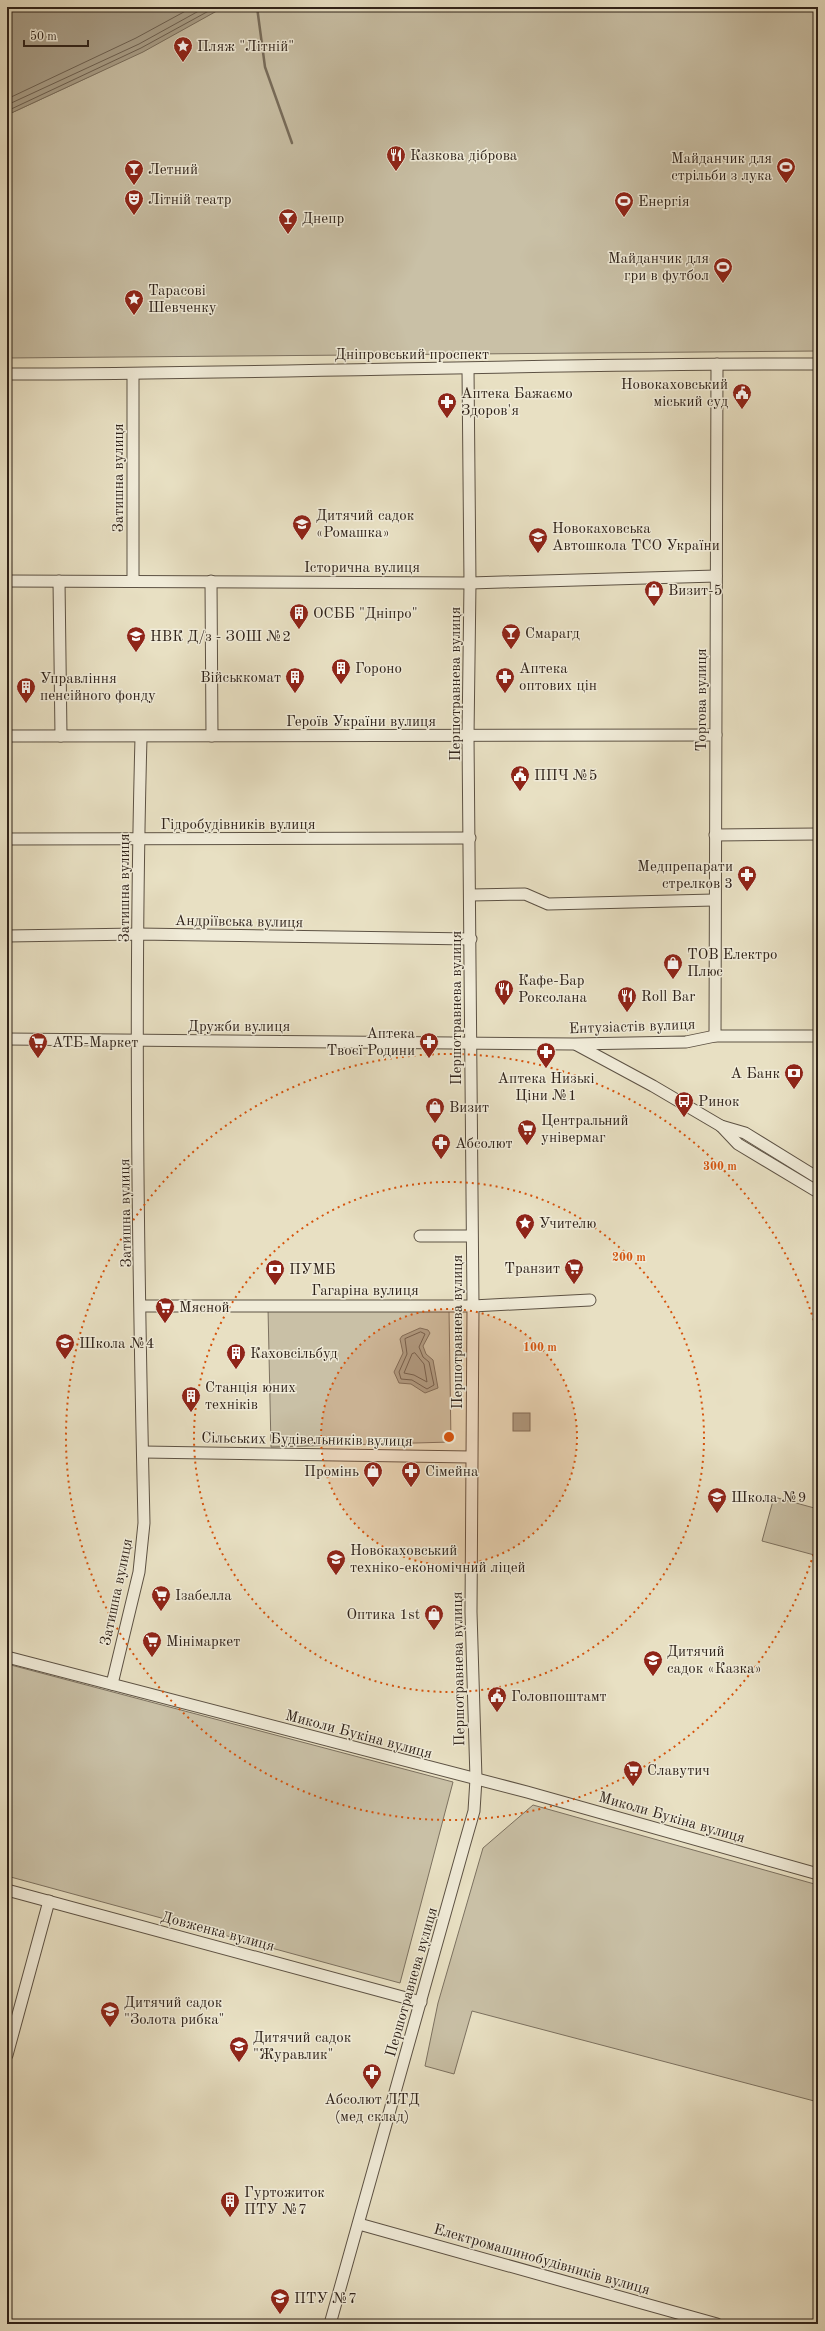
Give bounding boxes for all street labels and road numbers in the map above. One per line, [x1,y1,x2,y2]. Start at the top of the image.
street label: Дніпровський проспект [335,348,489,363]
street label: Затишна вулиця [112,423,127,533]
street label: Історична вулиця [304,561,420,576]
street label: Першотравнева вулиця [449,606,464,761]
street label: Торгова вулиця [695,648,710,751]
street label: Героїв України вулиця [286,715,436,730]
street label: Гідробудівників вулиця [161,818,316,833]
street label: Затишна вулиця [118,833,133,943]
street label: Андріївська вулиця [175,914,303,931]
street label: Першотравнева вулиця [450,930,465,1085]
street label: Ентузіастів вулиця [569,1018,696,1037]
street label: Дружби вулиця [188,1020,290,1035]
street label: Затишна вулиця [118,1158,135,1268]
street label: Першотравнева вулиця [451,1254,466,1409]
street label: Гагаріна вулиця [311,1284,419,1299]
street label: Сільських Будівельників вулиця [201,1431,413,1450]
street label: Затишна вулиця [99,1537,136,1647]
street label: Першотравнева вулиця [451,1591,468,1746]
street label: Миколи Букіна вулиця [284,1709,434,1762]
street label: Миколи Букіна вулиця [597,1790,747,1847]
street label: Першотравнева вулиця [384,1906,441,2059]
street label: Довженка вулиця [159,1910,276,1955]
street label: Електромашинобудівників вулиця [432,2222,652,2299]

